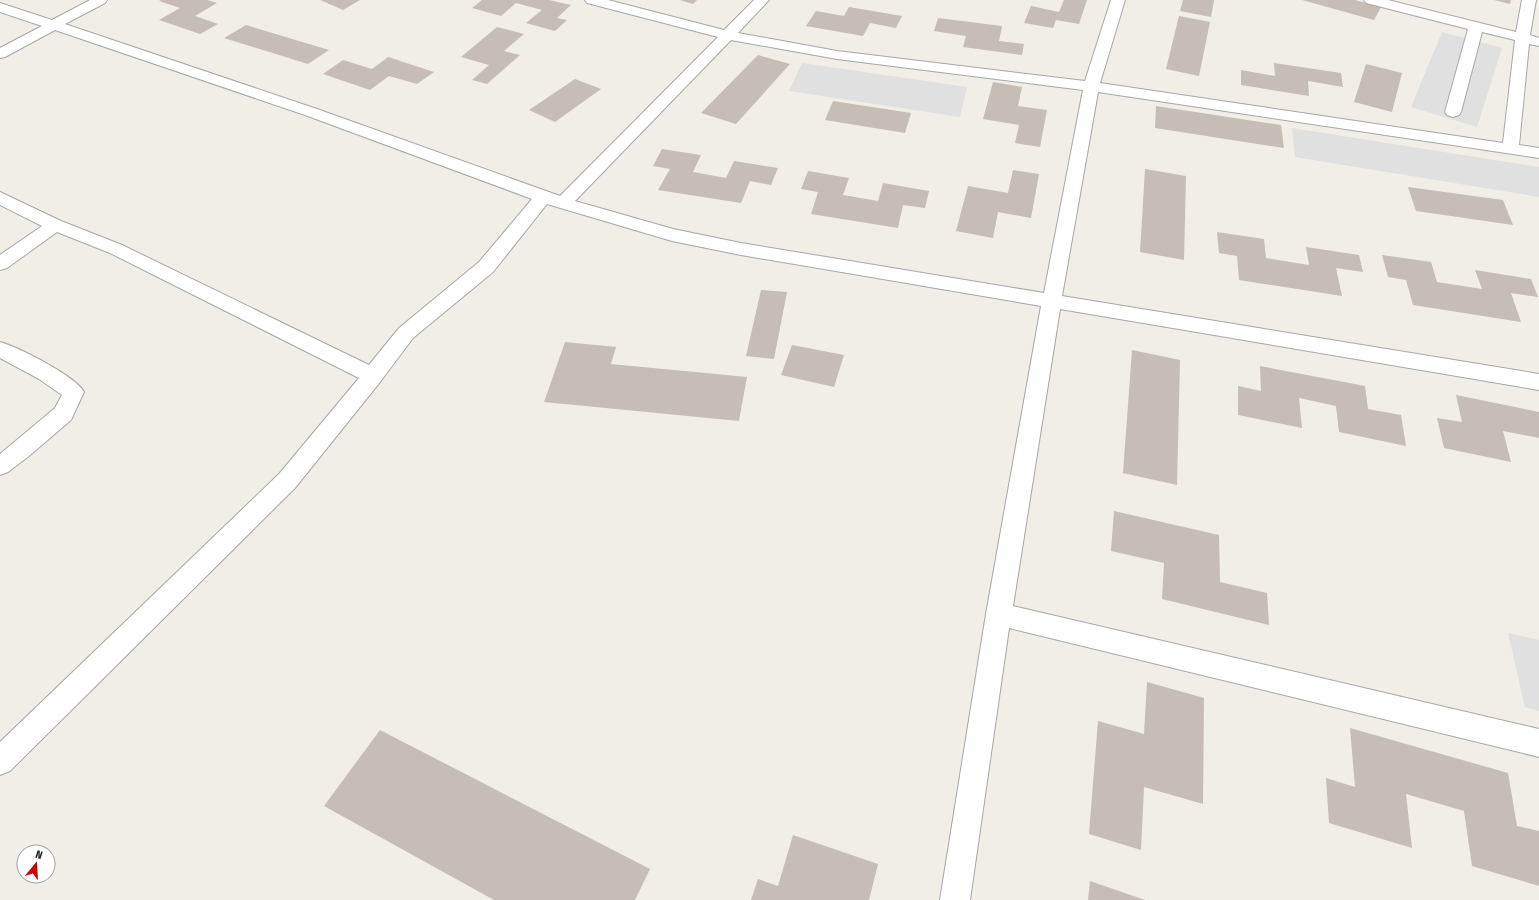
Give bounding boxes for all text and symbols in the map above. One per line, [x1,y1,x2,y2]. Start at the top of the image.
north arrow [16,844,56,884]
text: N [34,848,44,862]

